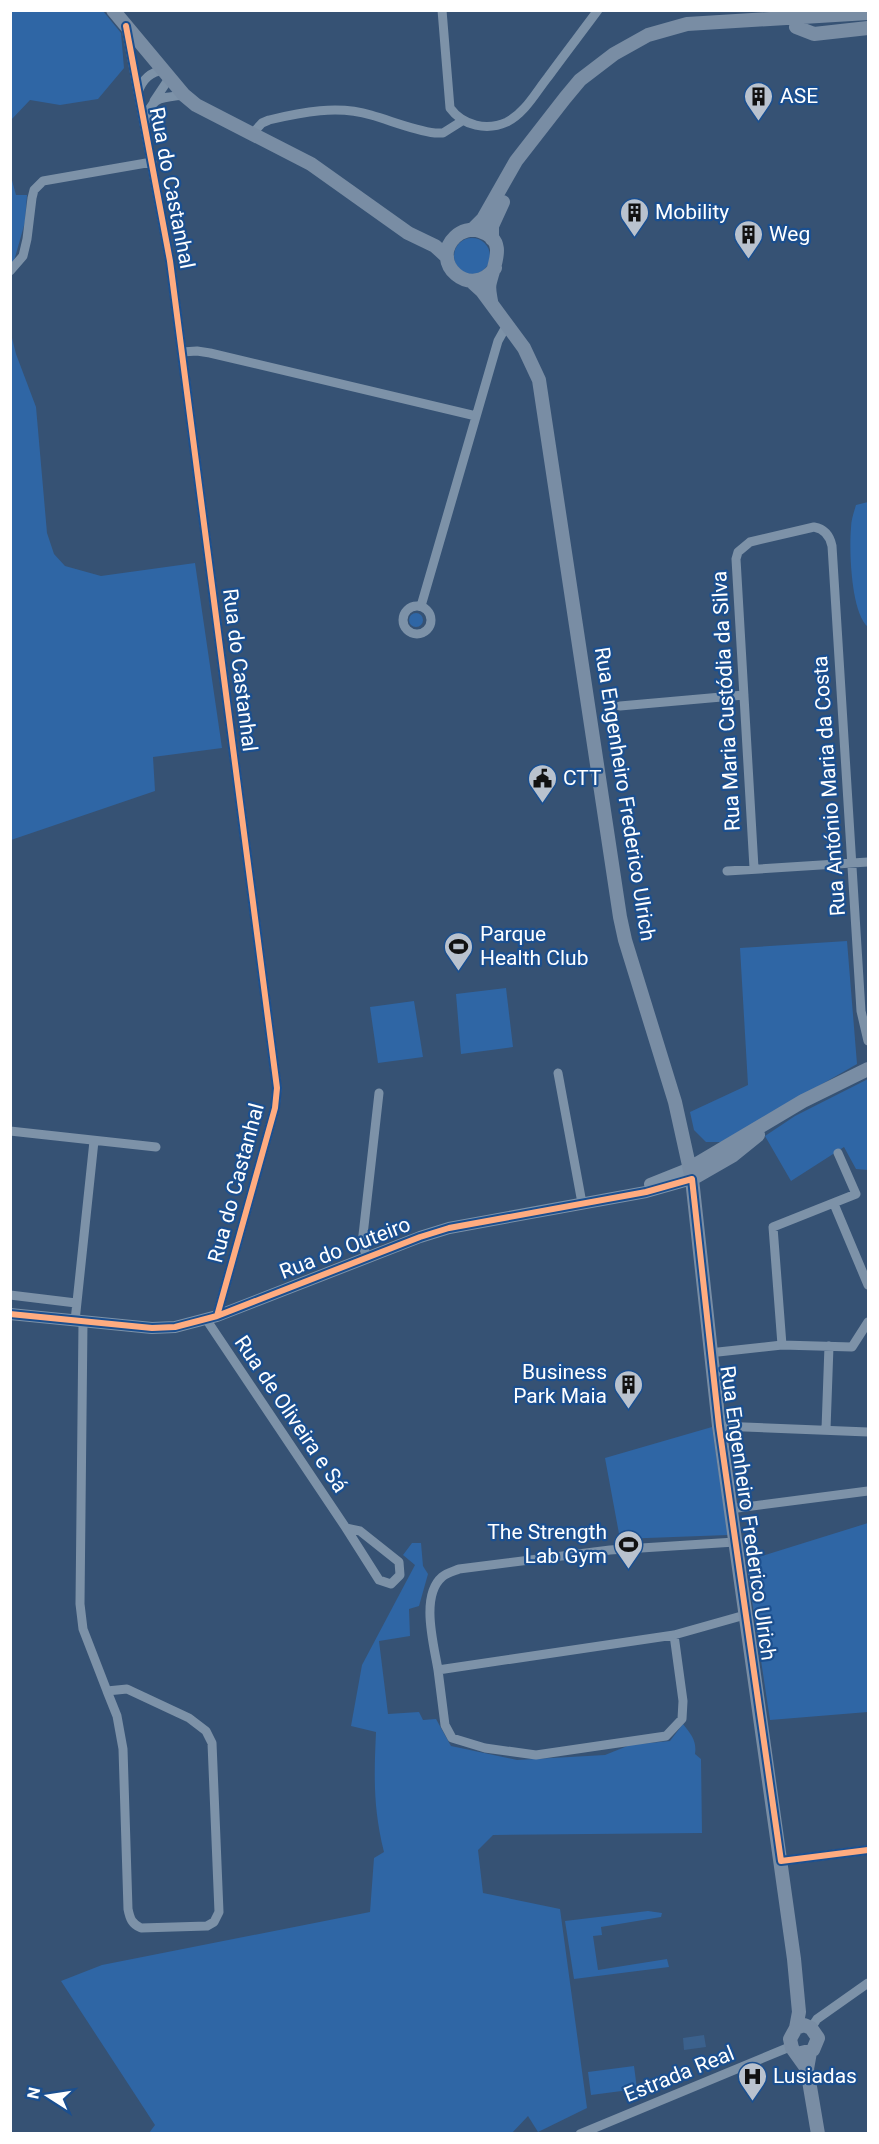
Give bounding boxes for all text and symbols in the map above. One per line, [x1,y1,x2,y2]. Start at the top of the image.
building icon: ASE [743,80,775,122]
place label: ASE [780,84,818,108]
street label: Rua do Castanhal [145,105,199,271]
building icon: Mobility [618,196,650,238]
place label: Mobility [655,200,729,224]
building icon: Weg [732,218,764,260]
place label: Weg [769,222,810,246]
street label: Rua Maria Custódia da Silva [707,570,745,832]
street label: Rua do Castanhal [218,587,262,753]
street label: Rua Engenheiro Frederico Ulrich [590,645,660,943]
street label: Rua António Maria da Costa [808,655,850,917]
public building icon: CTT [526,762,558,804]
place label: CTT [563,766,602,790]
place label: Parque Health Club [480,922,588,970]
sports icon: Parque Health Club [443,930,475,972]
street label: Rua do Castanhal [203,1101,269,1265]
street label: Rua do Outeiro [276,1212,414,1284]
street label: Rua de Oliveira e Sá [230,1331,352,1497]
place label: Business Park Maia [513,1360,607,1408]
street label: Rua Engenheiro Frederico Ulrich [715,1364,781,1662]
building icon: Business Park Maia [612,1368,644,1410]
place label: The Strength Lab Gym [487,1520,607,1568]
sports icon: The Strength Lab Gym [612,1528,644,1570]
street label: Estrada Real [620,2041,738,2107]
hospital icon: Lusiadas [736,2060,768,2102]
place label: Lusiadas [773,2064,857,2088]
north arrow [18,2066,78,2126]
text: N [23,2085,44,2100]

